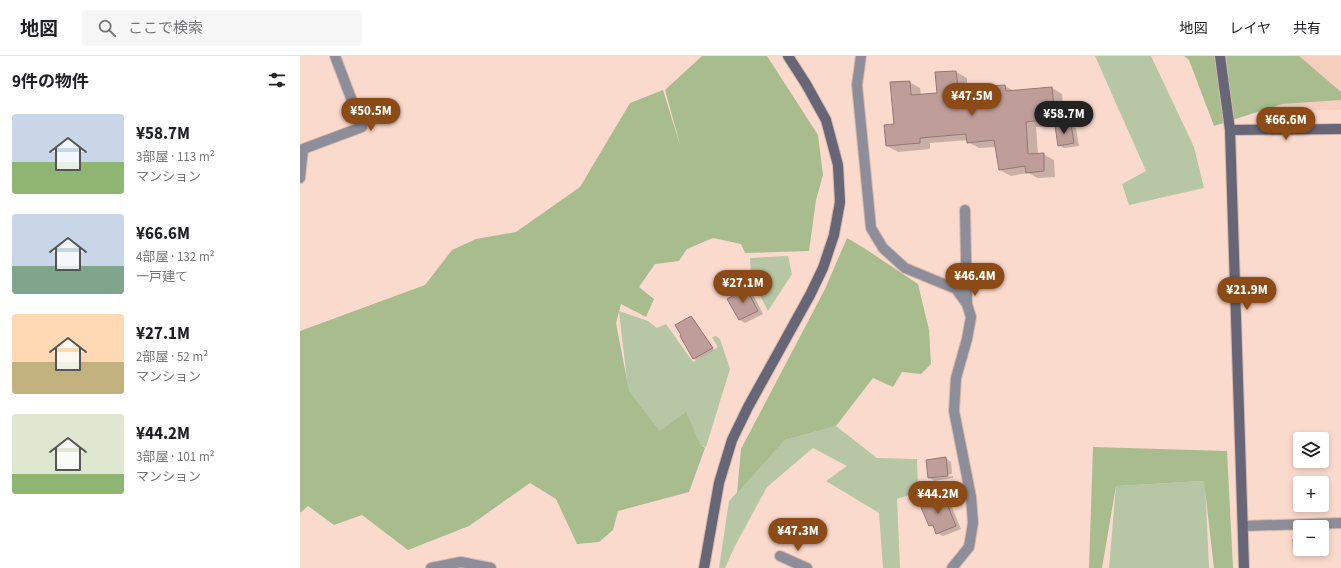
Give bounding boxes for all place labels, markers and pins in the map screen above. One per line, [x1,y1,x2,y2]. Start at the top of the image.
pin: ¥47.5M [939,83,1005,117]
pin: ¥50.5M [338,98,404,132]
pin: ¥58.7M [1031,101,1097,135]
pin: ¥66.6M [1253,107,1319,141]
pin: ¥46.4M [942,263,1008,297]
pin: ¥27.1M [710,270,776,304]
pin: ¥21.9M [1214,277,1280,311]
pin: ¥44.2M [905,481,971,515]
pin: ¥47.3M [765,518,831,552]

